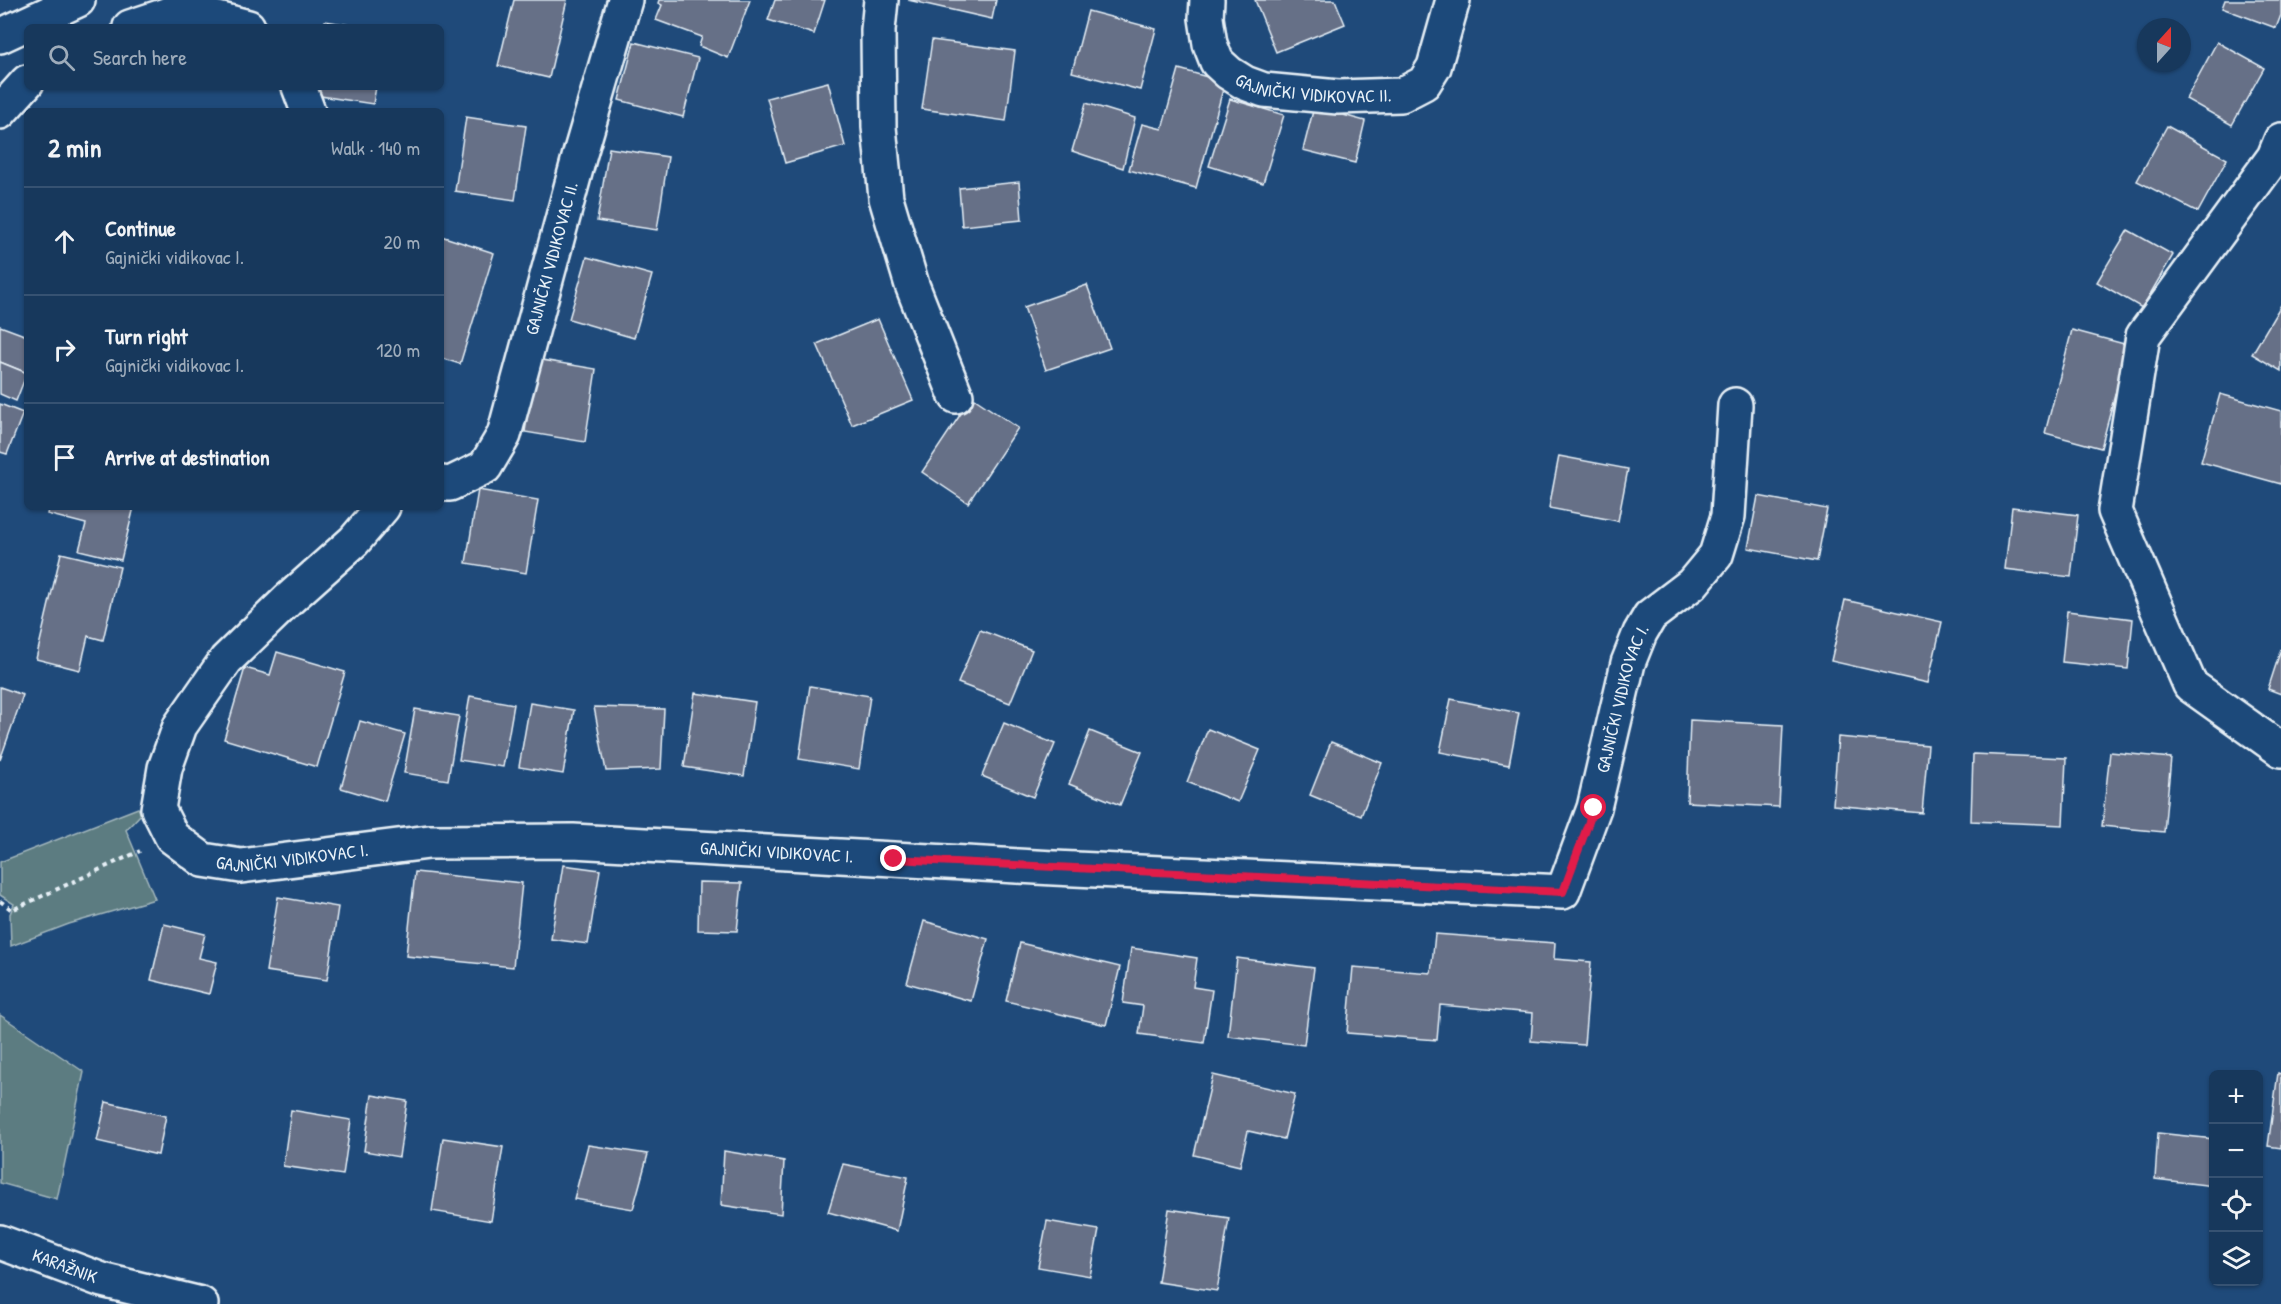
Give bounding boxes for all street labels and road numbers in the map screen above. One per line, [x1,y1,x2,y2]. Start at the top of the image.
street label: GAJNIČKI VIDIKOVAC II. [1231,67,1392,109]
street label: GAJNIČKI VIDIKOVAC II. [519,179,584,338]
street label: GAJNIČKI VIDIKOVAC I. [1590,619,1655,775]
street label: GAJNIČKI VIDIKOVAC I. [699,835,854,869]
street label: GAJNIČKI VIDIKOVAC I. [214,837,370,878]
street label: KARAŽNIK [29,1242,101,1289]

